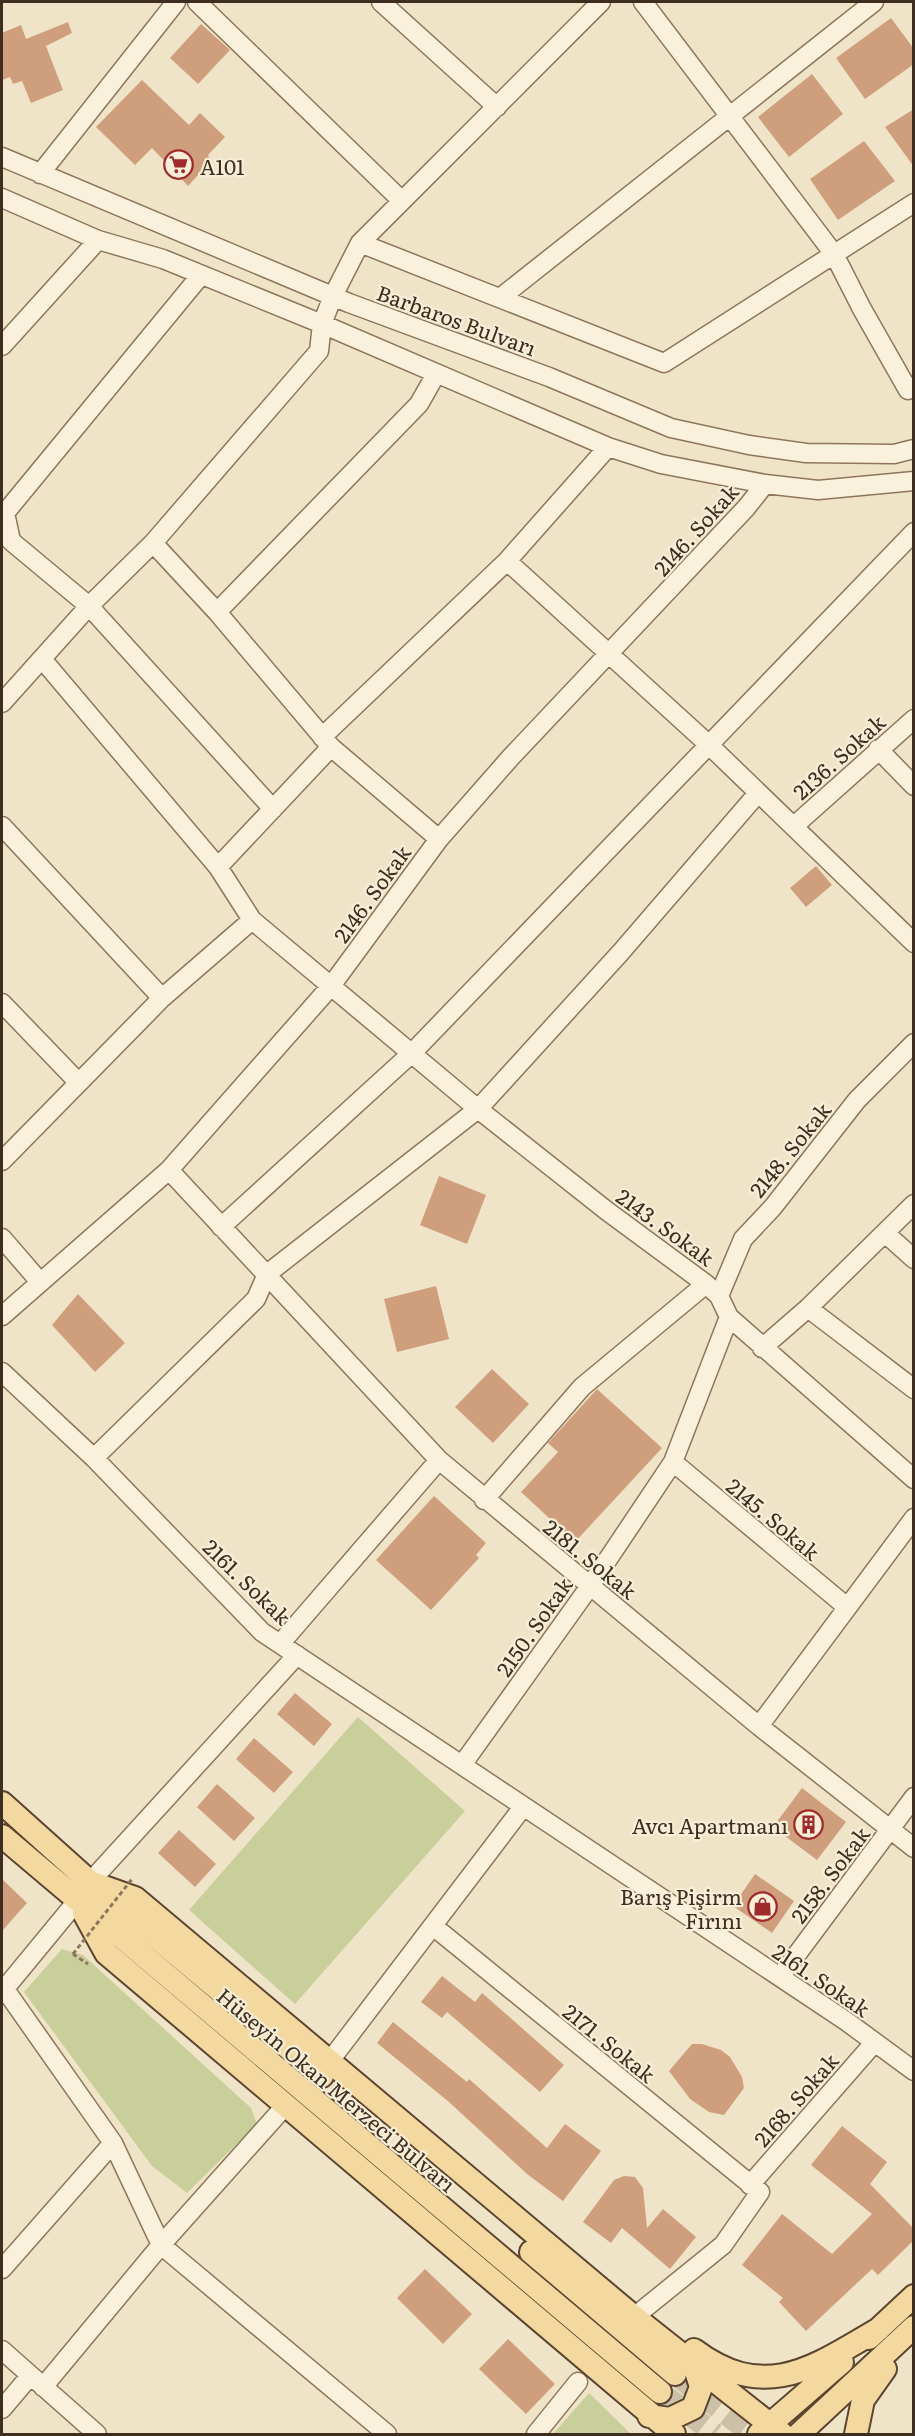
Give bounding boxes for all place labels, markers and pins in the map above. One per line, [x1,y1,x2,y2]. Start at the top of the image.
supermarket icon: A101 [163,149,195,181]
place label: A101 [200,150,245,181]
building icon: Avcı Apartmanı [793,1808,825,1840]
place label: Avcı Apartmanı [632,1809,788,1840]
place label: Barış Pişirm Fırını [620,1880,742,1935]
shop icon: Barış Pişirm Fırını [747,1891,779,1923]

